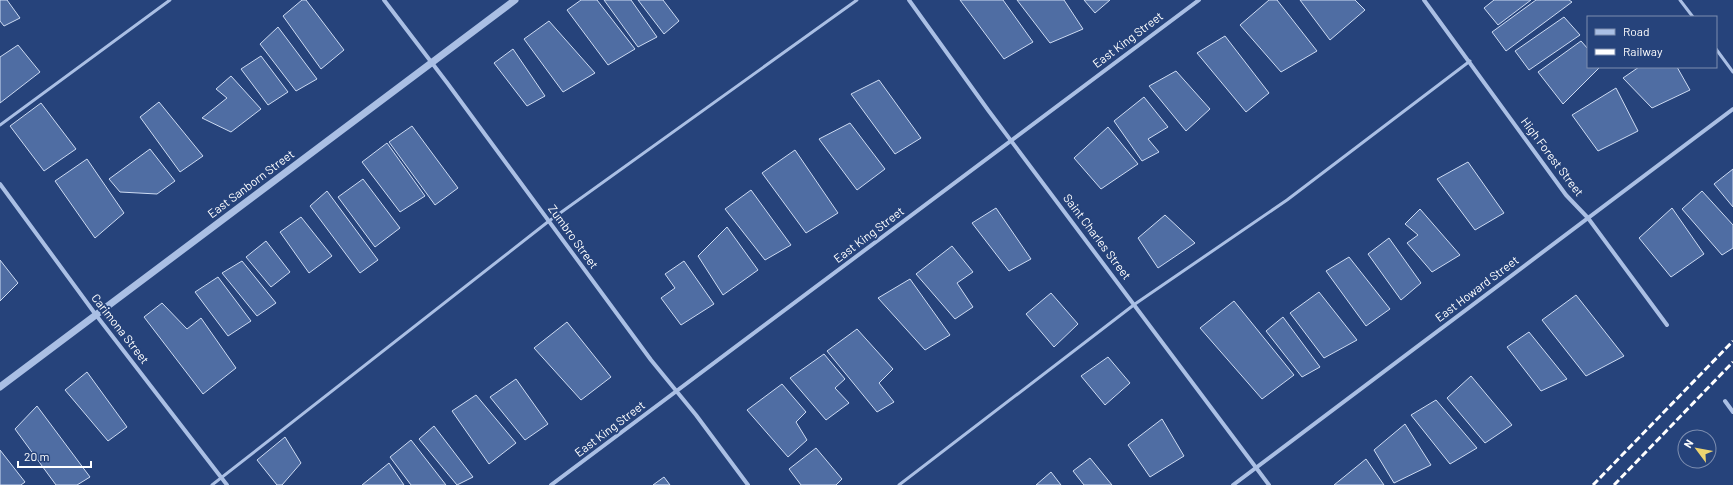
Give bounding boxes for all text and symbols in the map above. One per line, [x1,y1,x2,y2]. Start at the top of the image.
street label: East King Street [1089,8,1165,70]
legend [1587,16,1717,68]
text: Road [1623,24,1650,38]
text: Railway [1623,44,1663,58]
street label: High Forest Street [1519,114,1587,199]
street label: East Sanborn Street [204,146,296,220]
street label: Saint Charles Street [1061,191,1135,282]
street label: Zumbro Street [546,202,602,271]
street label: East King Street [830,203,906,265]
street label: East Howard Street [1432,252,1521,324]
street label: Carimona Street [89,291,152,366]
street label: East King Street [571,397,647,459]
north arrow [1677,429,1717,469]
text: N [1681,437,1696,450]
scale bar [18,443,91,469]
text: 20 m [24,449,50,463]

